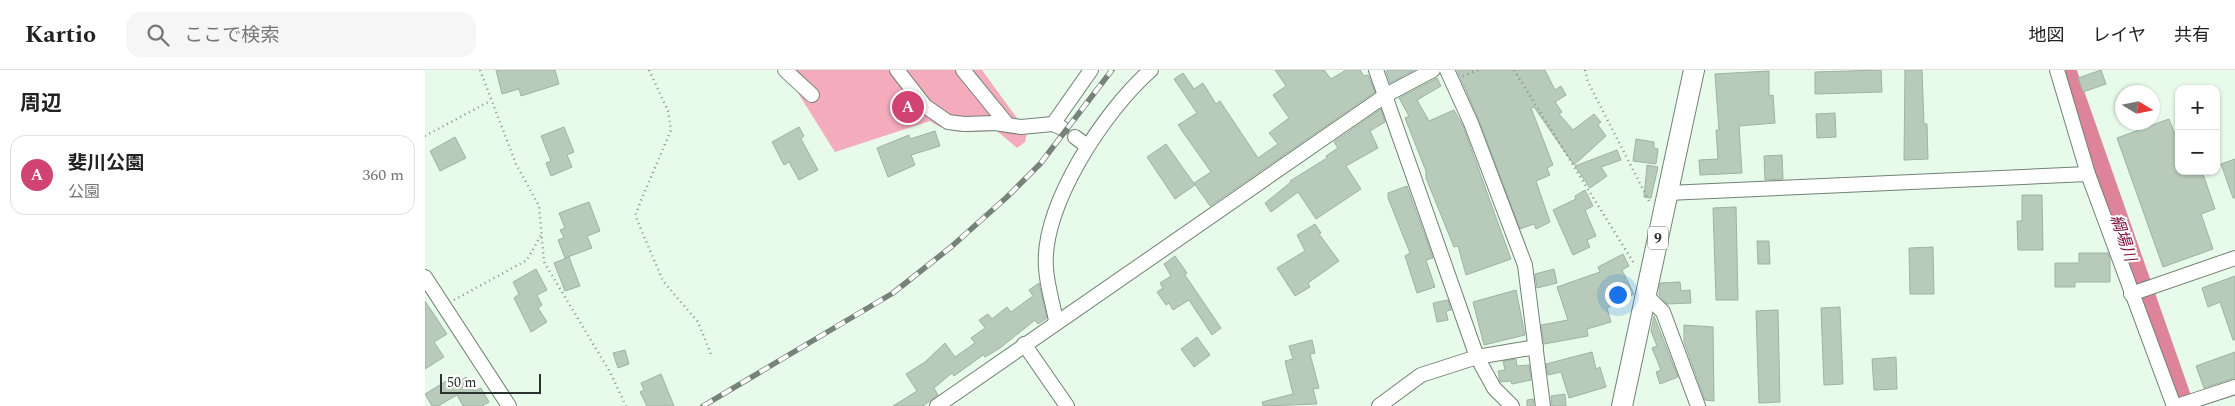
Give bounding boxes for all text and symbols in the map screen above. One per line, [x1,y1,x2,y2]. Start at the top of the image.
search box [126,12,476,57]
text: Kartio [25,17,96,53]
icon: search [144,21,172,49]
text: ここで検索 [184,21,279,50]
text: 地図 [2029,22,2065,49]
text: レイヤ [2093,22,2146,49]
text: 共有 [2174,22,2210,49]
north arrow [2115,85,2160,130]
map controls [2175,85,2220,175]
button: + [2175,85,2220,130]
text: 周辺 [20,88,62,120]
pin: A [892,88,924,126]
button: − [2175,130,2220,175]
text: 斐川公園 [68,149,144,178]
text: A [31,163,43,187]
text: 360 m [362,163,404,187]
text: 公園 [68,180,100,204]
water label: 綱場川 [2104,211,2143,266]
road number: 9 [1648,226,1668,250]
your location [1605,282,1631,308]
scale bar [440,371,541,394]
text: 50 m [447,372,477,393]

